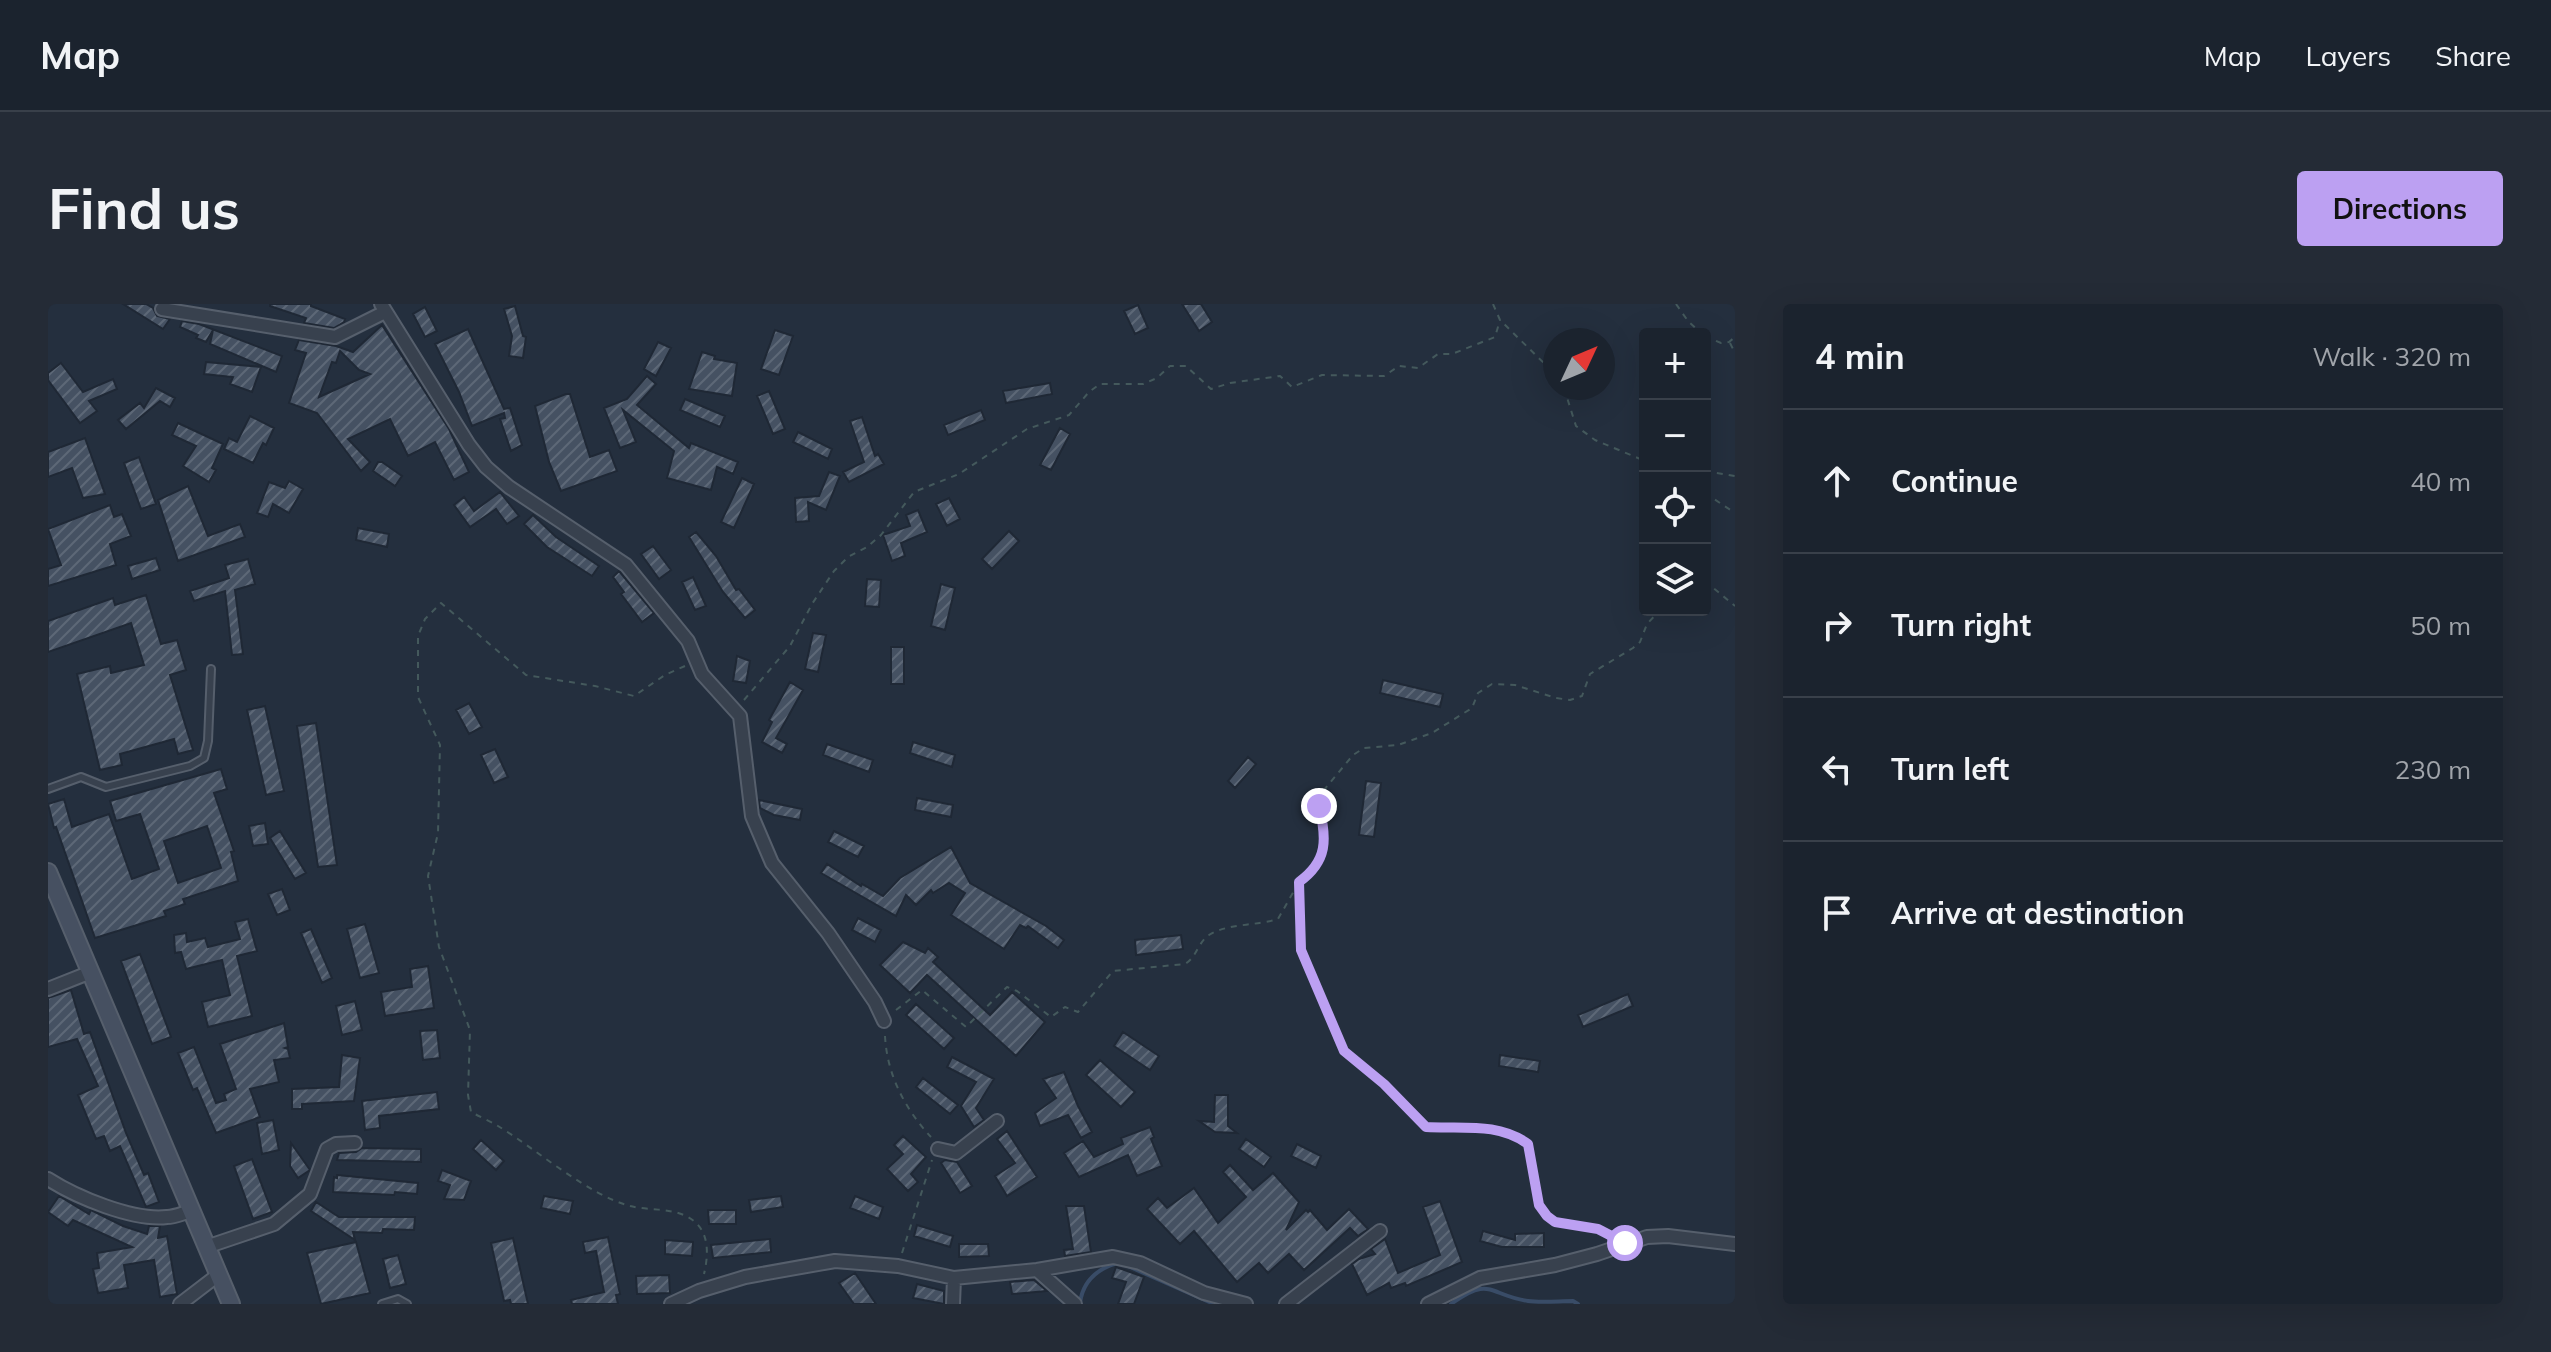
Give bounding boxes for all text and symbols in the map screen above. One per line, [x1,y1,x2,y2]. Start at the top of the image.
text: Map [40,31,120,79]
text: Map [2204,38,2261,73]
text: Layers [2305,38,2391,73]
text: Share [2435,38,2511,73]
button: Directions [2297,171,2503,246]
text: Find us [48,173,240,243]
north arrow [1543,328,1615,400]
map controls [1639,328,1711,616]
button: + [1639,328,1711,400]
text: 4 min [1815,335,1905,378]
text: Walk · 320 m [2312,340,2471,373]
button: − [1639,400,1711,472]
icon: ahead [1815,459,1859,503]
text: Continue [1891,462,2018,500]
text: 40 m [2410,465,2471,498]
button: locate [1639,472,1711,544]
button: layers [1639,544,1711,616]
icon: right [1815,603,1859,647]
text: Turn right [1891,606,2031,644]
text: 50 m [2410,609,2471,642]
icon: left [1815,747,1859,791]
text: Turn left [1891,750,2009,788]
text: 230 m [2395,753,2471,786]
route end [1301,788,1337,824]
icon: arrive [1815,891,1859,935]
text: Arrive at destination [1891,894,2185,932]
route start [1607,1225,1643,1261]

